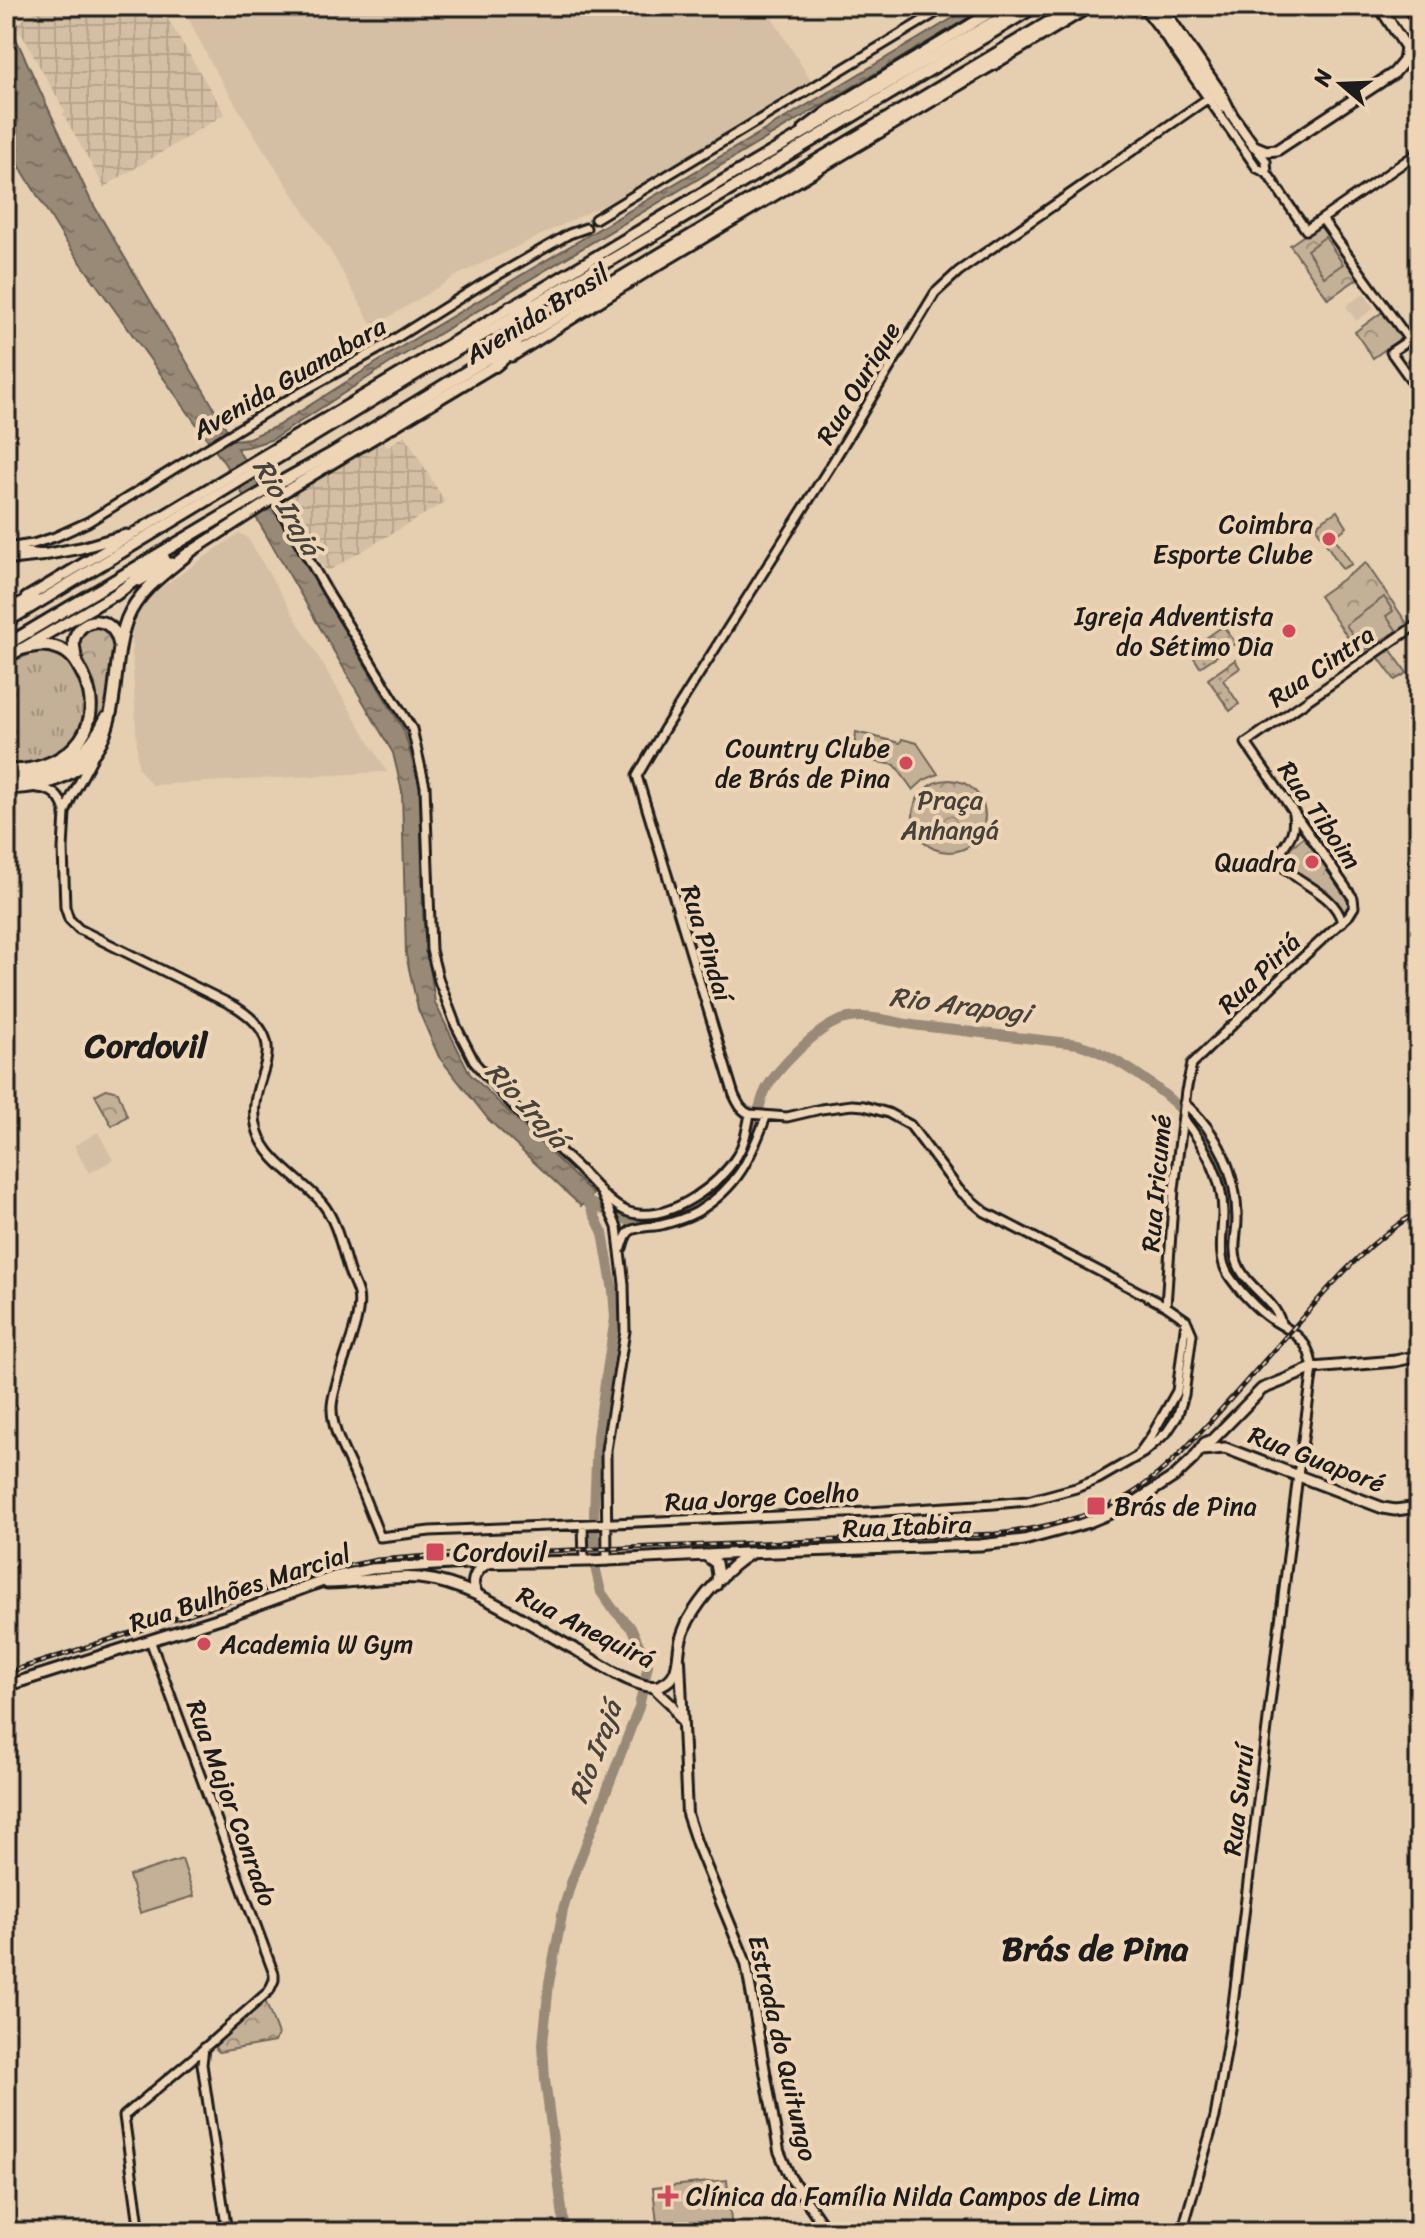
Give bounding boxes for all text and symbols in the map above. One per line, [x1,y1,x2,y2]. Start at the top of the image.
north arrow [1301,44,1381,124]
text: N [1301,63,1344,92]
street label: Avenida Brasil [454,251,619,377]
street label: Avenida Guanabara [182,303,396,453]
street label: Rua Ourique [803,312,913,454]
water label: Rio Irajá [239,449,337,569]
place label: Coimbra Esporte Clube [1153,501,1313,577]
marker: Coimbra Esporte Clube [1320,530,1338,548]
place label: Igreja Adventista do Sétimo Dia [1074,593,1274,669]
street label: Rua Cintra [1258,612,1384,720]
marker: Igreja Adventista do Sétimo Dia [1280,622,1298,640]
place label: Country Clube de Brás de Pina [715,725,890,801]
street label: Rua Tiboim [1265,751,1375,879]
marker: Country Clube de Brás de Pina [897,754,915,772]
park label: Praça Anhangá [900,777,999,853]
place label: Quadra [1215,839,1296,885]
marker: Quadra [1303,853,1321,871]
street label: Rua Pindaí [667,879,747,1010]
street label: Rua Piriá [1206,921,1312,1025]
water label: Rio Arapogi [887,972,1038,1039]
district label: Cordovil [84,1016,209,1076]
water label: Rio Irajá [473,1050,584,1163]
street label: Rua Iricumé [1127,1112,1185,1254]
street label: Rua Guaporé [1242,1412,1392,1506]
street label: Rua Jorge Coelho [664,1469,860,1525]
place label: Brás de Pina [1114,1483,1257,1529]
marker: Brás de Pina [1085,1495,1107,1517]
street label: Rua Itabira [842,1501,973,1551]
place label: Cordovil [453,1529,547,1575]
street label: Rua Bulhões Marcial [123,1530,357,1646]
marker: Cordovil [424,1541,446,1563]
street label: Rua Anequirá [508,1572,664,1682]
place label: Academia W Gym [219,1621,414,1667]
marker: Academia W Gym [195,1635,213,1653]
water label: Rio Irajá [554,1690,637,1810]
street label: Rua Major Conrado [173,1693,291,1913]
street label: Rua Suruí [1208,1739,1268,1858]
district label: Brás de Pina [1002,1919,1189,1979]
street label: Estrada do Quitungo [735,1930,831,2166]
place label: Clínica da Família Nilda Campos de Lima [686,2173,1140,2219]
marker: Clínica da Família Nilda Campos de Lima [657,2185,679,2207]

